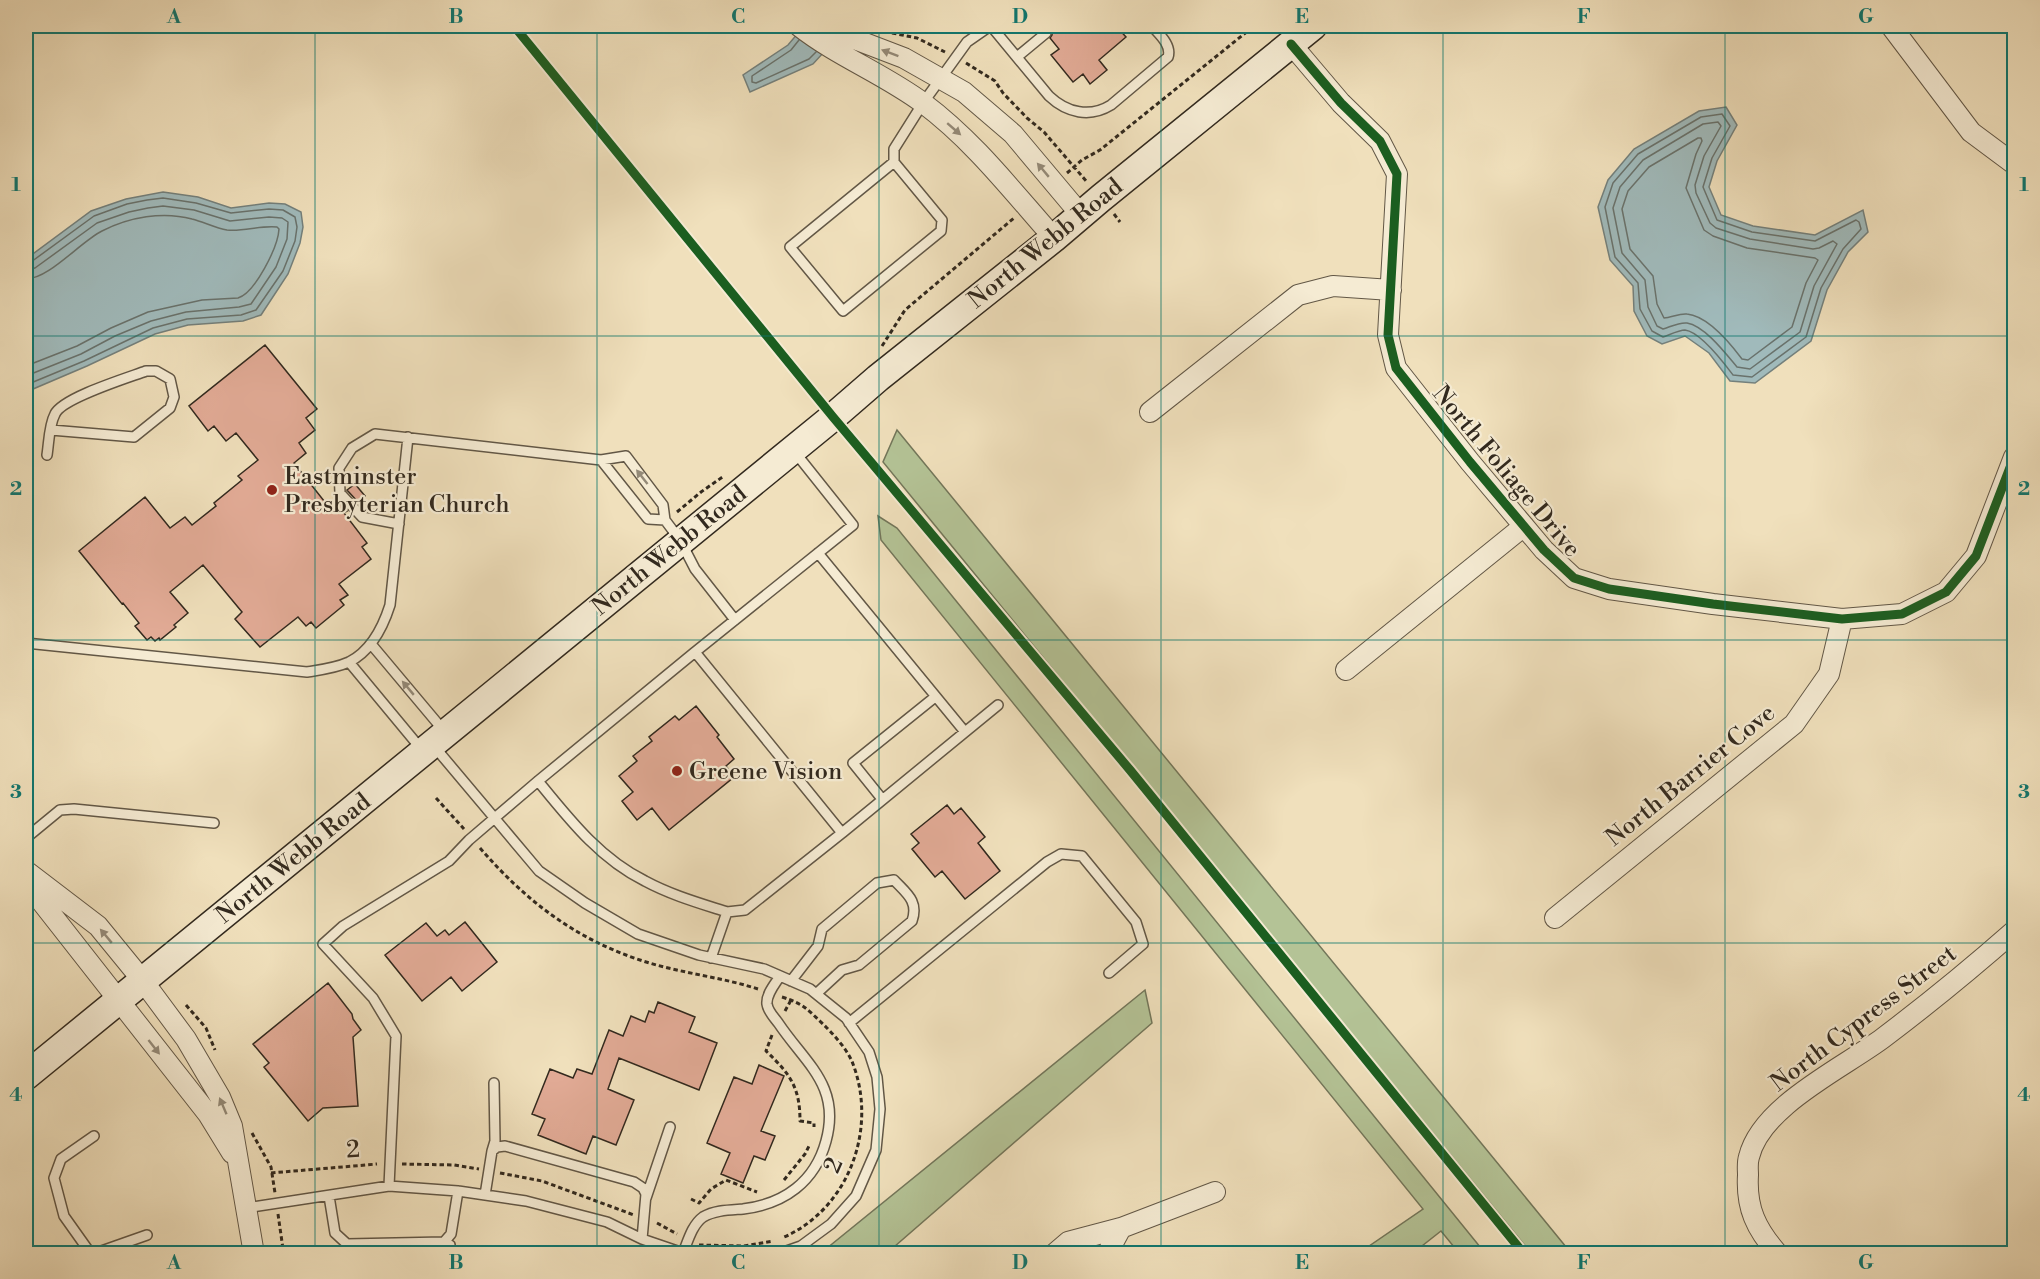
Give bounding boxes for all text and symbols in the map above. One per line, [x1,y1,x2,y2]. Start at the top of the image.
text: A [166,5,182,30]
text: B [448,5,464,30]
text: C [731,5,745,30]
text: D [1012,5,1028,30]
text: E [1295,5,1309,30]
text: F [1577,5,1591,30]
text: G [1858,5,1874,30]
one-way arrow [881,48,899,58]
one-way arrow [946,122,961,135]
one-way arrow [1037,162,1050,178]
street label: North Webb Road [962,172,1129,315]
text: 1 [11,173,21,198]
text: 1 [2019,173,2029,198]
street label: North Foliage Drive [1426,380,1587,564]
place label: Eastminster Presbyterian Church [284,462,510,520]
one-way arrow [636,469,648,484]
text: 2 [10,477,22,502]
text: 2 [2018,477,2030,502]
street label: North Webb Road [586,479,753,622]
marker: Eastminster Presbyterian Church [265,483,279,497]
one-way arrow [402,680,415,696]
street label: North Barrier Cove [1600,698,1781,853]
place label: Greene Vision [689,757,842,787]
marker: Greene Vision [670,764,684,778]
text: 3 [10,780,22,805]
text: 3 [2018,780,2030,805]
street label: North Webb Road [210,787,377,930]
one-way arrow [100,929,113,944]
street label: North Cypress Street [1765,939,1963,1099]
one-way arrow [148,1039,161,1055]
text: 4 [9,1083,23,1108]
text: 4 [2017,1083,2031,1108]
one-way arrow [219,1098,228,1115]
street label: 2 [345,1135,361,1165]
street label: 2 [817,1153,850,1178]
text: A [166,1251,182,1276]
text: B [448,1251,464,1276]
text: C [731,1251,745,1276]
text: D [1012,1251,1028,1276]
text: E [1295,1251,1309,1276]
text: F [1577,1251,1591,1276]
text: G [1858,1251,1874,1276]

